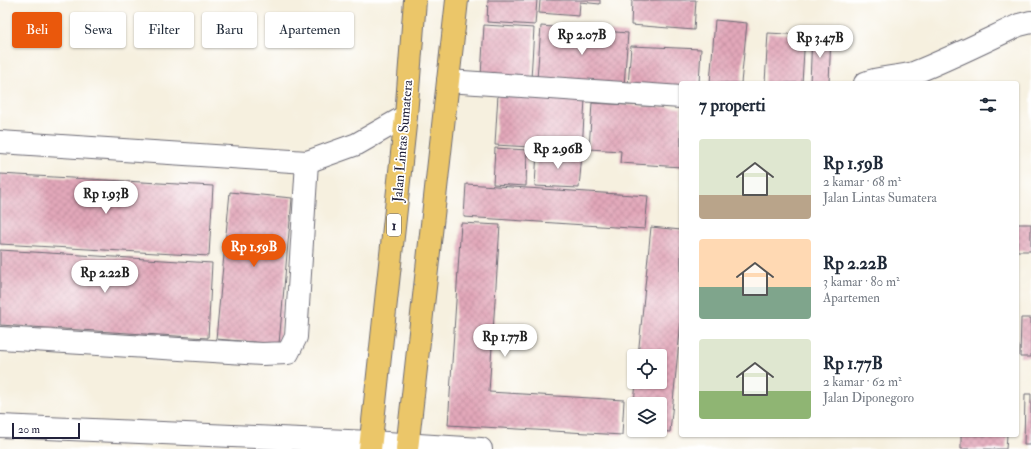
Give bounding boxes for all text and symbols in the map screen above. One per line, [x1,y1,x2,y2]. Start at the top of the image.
chip: Beli [12,12,62,48]
chip: Sewa [70,12,126,48]
chip: Filter [134,12,194,48]
chip: Baru [202,12,257,48]
chip: Apartemen [265,12,354,48]
pin: Rp 2.07B [541,22,623,56]
pin: Rp 3.47B [779,25,861,59]
text: Rp 2.07B [558,27,606,43]
text: Rp 3.47B [796,30,844,46]
street label: Jalan Lintas Sumatera [389,79,416,204]
icon: filters [977,94,999,116]
text: 7 properti [699,95,765,116]
pin: Rp 2.96B [517,136,599,170]
text: Rp 2.96B [533,141,583,157]
text: Rp 1.59B [823,153,884,174]
icon: home [731,155,779,203]
text: 2 kamar · 68 m² [823,174,901,190]
pin: Rp 1.93B [65,181,147,215]
text: Rp 1.93B [83,186,129,202]
text: Jalan Lintas Sumatera [823,190,937,206]
road number: 1 [387,214,401,236]
pin: Rp 1.59B [213,234,295,268]
text: Rp 1.59B [231,239,277,255]
text: Rp 2.22B [823,253,888,274]
icon: home [731,255,779,303]
pin: Rp 2.22B [64,260,146,294]
text: Rp 2.22B [80,265,130,281]
text: 3 kamar · 80 m² [823,274,900,290]
text: Apartemen [823,290,880,306]
pin: Rp 1.77B [464,324,546,358]
text: Rp 1.77B [482,329,528,345]
map controls [627,349,667,437]
button: locate [627,349,667,389]
text: Rp 1.77B [823,353,883,374]
icon: home [731,355,779,403]
text: 2 kamar · 62 m² [823,374,902,390]
text: Jalan Diponegoro [823,390,914,406]
button: layers [627,397,667,437]
scale bar [12,421,80,440]
text: 20 m [18,423,40,436]

